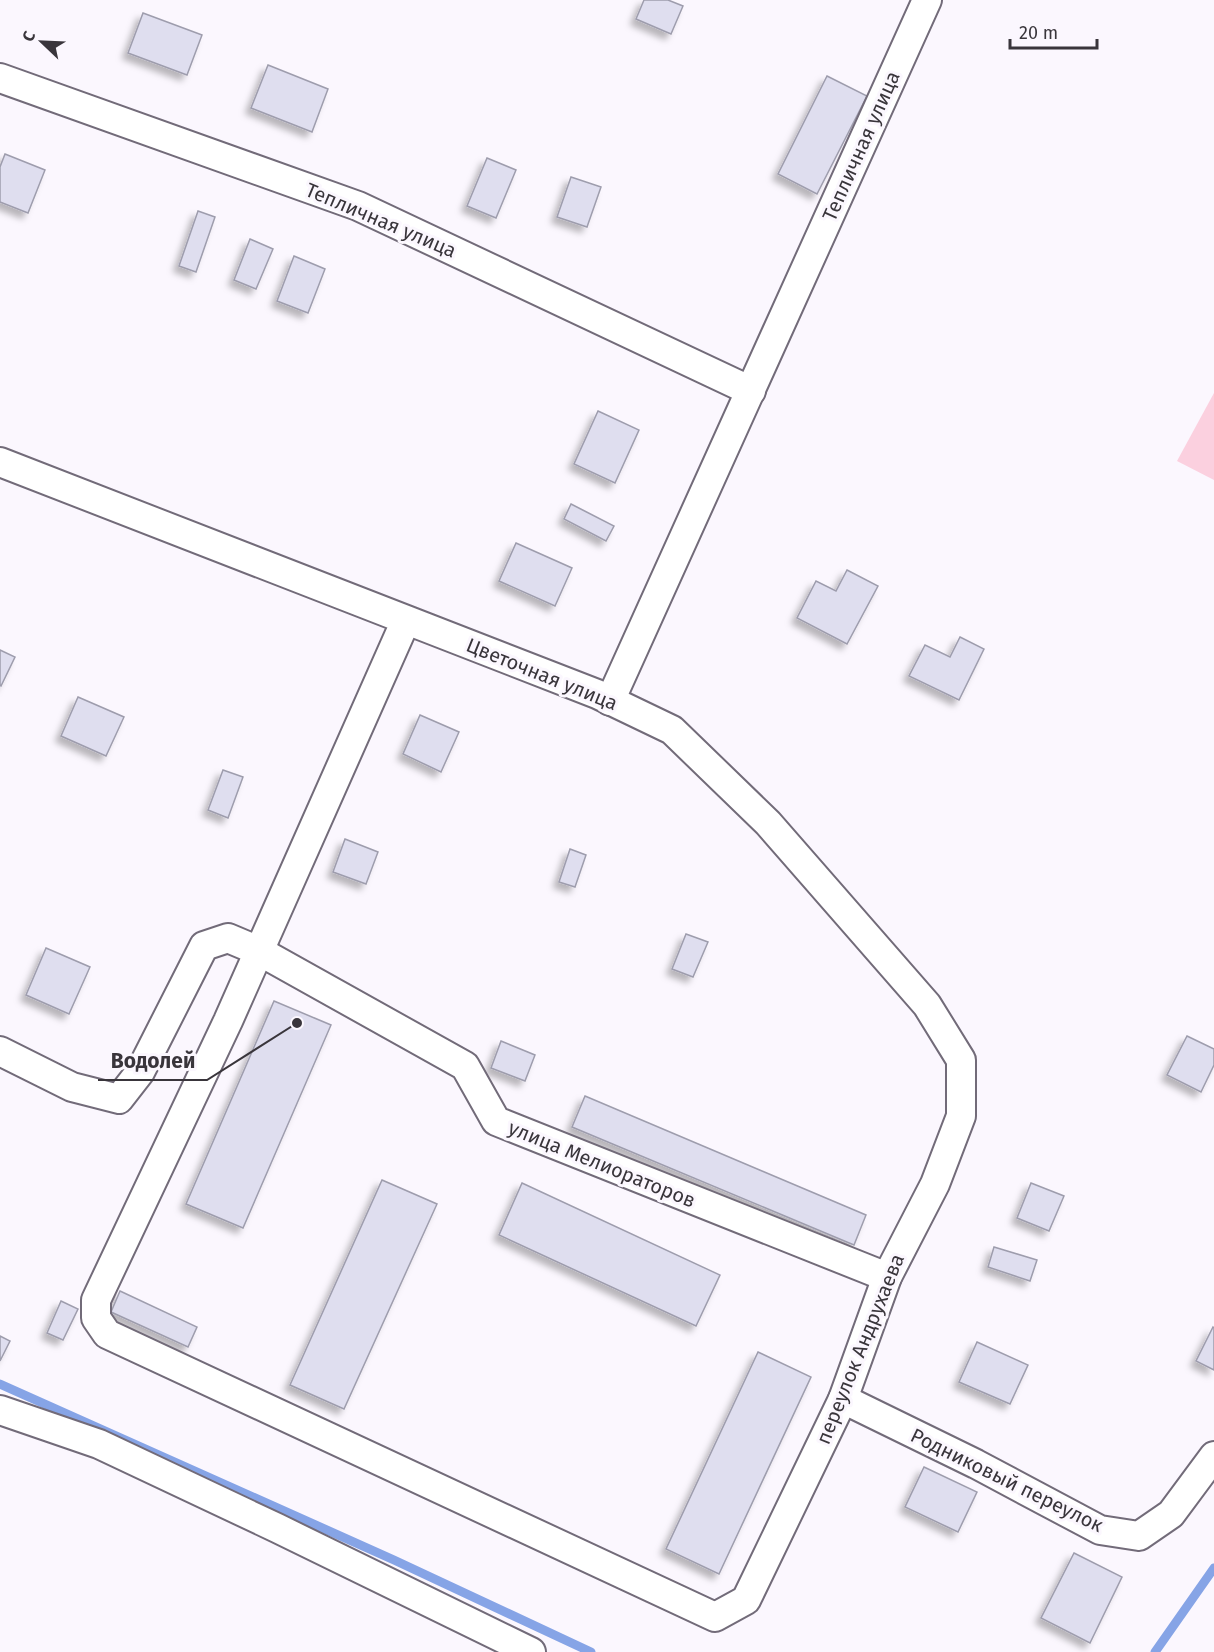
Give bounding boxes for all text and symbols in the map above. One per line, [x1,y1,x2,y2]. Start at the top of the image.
north arrow [12,12,72,72]
scale bar [1010,12,1097,50]
text: 20 m [1019,22,1058,44]
text: С [18,28,40,44]
street label: Тепличная улица [817,67,905,225]
street label: Тепличная улица [302,177,460,263]
street label: Цветочная улица [463,633,621,715]
callout: Водолей [98,1041,207,1080]
text: Водолей [111,1048,195,1074]
street label: улица Мелиораторов [505,1115,699,1213]
street label: переулок Андрухаева [811,1250,909,1448]
street label: Родниковый переулок [907,1423,1108,1537]

